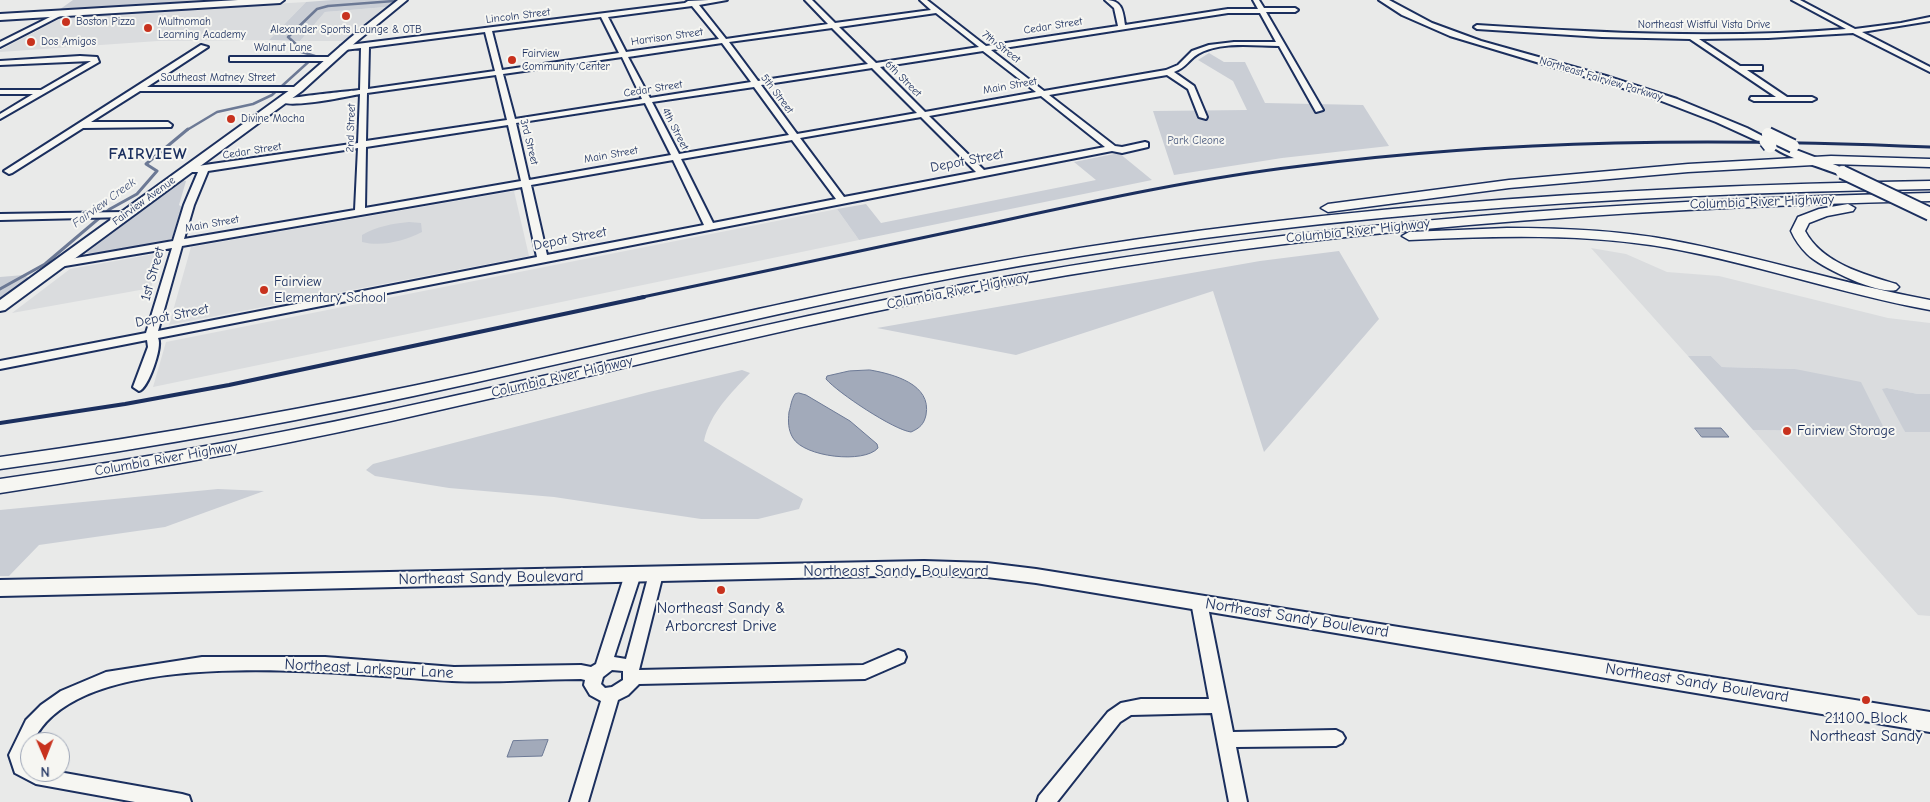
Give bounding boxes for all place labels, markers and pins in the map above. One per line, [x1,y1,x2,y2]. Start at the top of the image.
marker: Alexander Sports Lounge & OTB [340,10,352,22]
place label: Boston Pizza [76,15,135,29]
place label: Multnomah Learning Academy [158,15,246,41]
marker: Boston Pizza [60,16,72,28]
marker: Multnomah Learning Academy [142,22,154,34]
place label: Alexander Sports Lounge & OTB [270,23,422,37]
place label: Dos Amigos [41,35,96,49]
marker: Dos Amigos [25,36,37,48]
place label: Fairview Community Center [522,47,610,73]
marker: Fairview Community Center [506,54,518,66]
place label: Divine Mocha [241,112,305,126]
marker: Divine Mocha [225,113,237,125]
place label: Fairview Elementary School [274,274,386,306]
marker: Fairview Elementary School [258,284,270,296]
place label: Fairview Storage [1797,423,1895,439]
marker: Fairview Storage [1781,425,1793,437]
marker: Northeast Sandy & Arborcrest Drive [715,584,727,596]
place label: Northeast Sandy & Arborcrest Drive [657,598,785,636]
marker: 21100 Block Northeast Sandy [1860,694,1872,706]
place label: 21100 Block Northeast Sandy [1810,708,1922,746]

